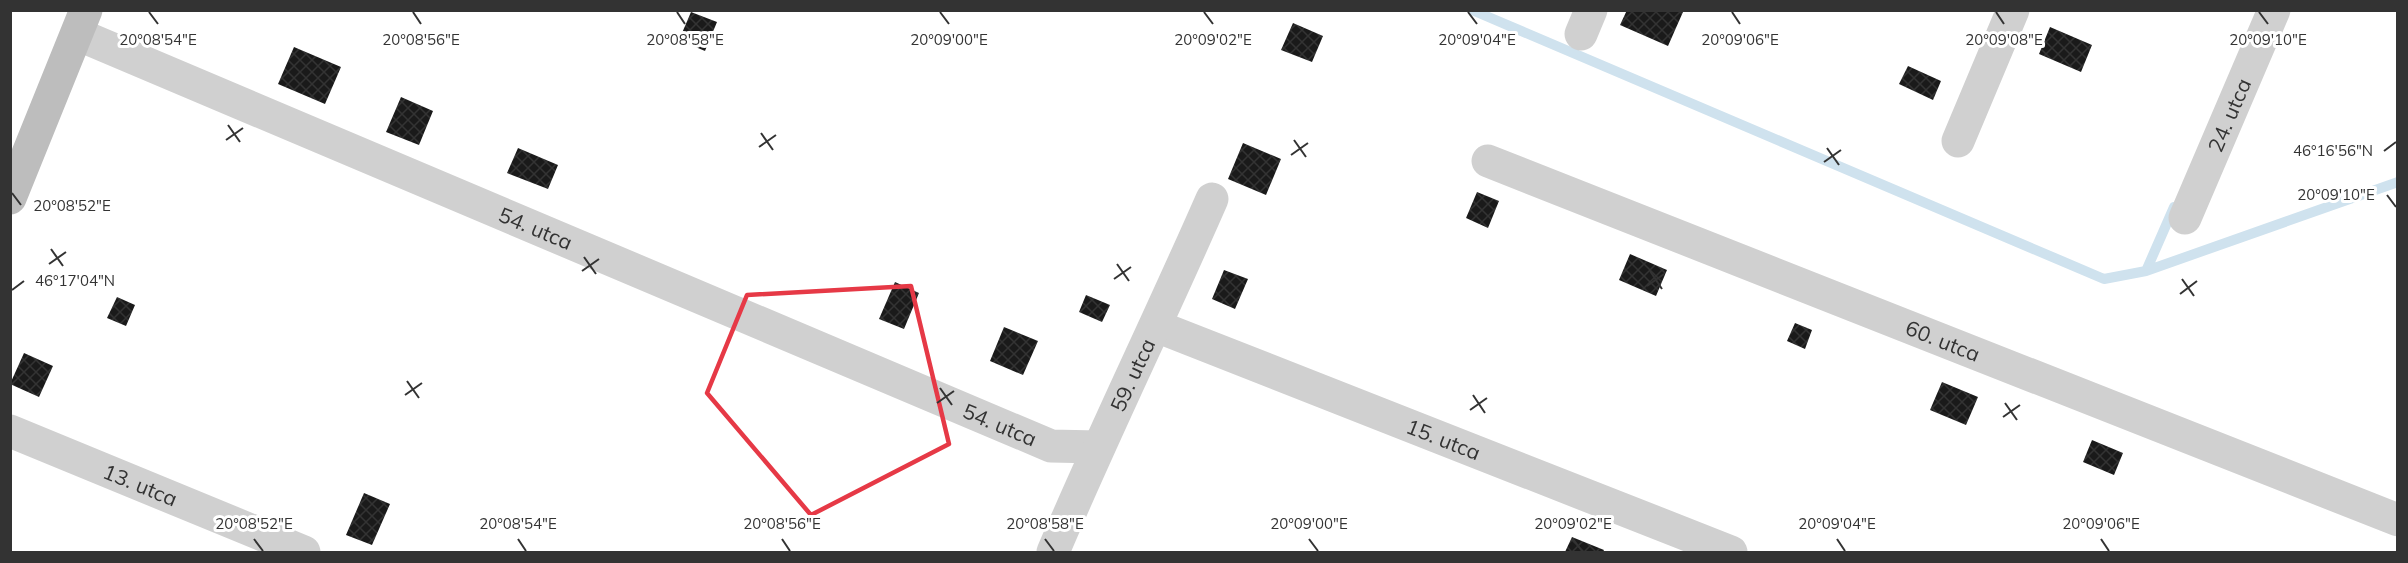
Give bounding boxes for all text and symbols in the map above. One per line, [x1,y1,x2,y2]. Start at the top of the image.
text: 20°08'54"E [119,30,197,49]
text: 20°08'56"E [382,30,460,49]
text: 20°08'58"E [646,30,724,49]
text: 20°09'00"E [910,30,988,49]
text: 20°09'02"E [1174,30,1252,49]
text: 20°09'04"E [1438,30,1516,49]
text: 20°09'06"E [1701,30,1779,49]
text: 20°09'08"E [1965,30,2043,49]
text: 20°09'10"E [2229,30,2307,49]
street label: 24. utca [2202,74,2256,156]
text: 46°16'56"N [2293,141,2373,160]
text: 20°09'10"E [2297,185,2375,204]
text: 20°08'52"E [33,196,111,215]
street label: 54. utca [495,201,577,255]
text: 46°17'04"N [35,271,115,290]
street label: 60. utca [1902,314,1984,367]
street label: 59. utca [1104,334,1160,416]
street label: 54. utca [959,397,1041,451]
street label: 15. utca [1403,413,1485,465]
street label: 13. utca [99,458,181,511]
text: 20°08'52"E [215,514,293,533]
text: 20°08'54"E [479,514,557,533]
text: 20°08'56"E [743,514,821,533]
text: 20°08'58"E [1006,514,1084,533]
text: 20°09'00"E [1270,514,1348,533]
text: 20°09'02"E [1534,514,1612,533]
text: 20°09'04"E [1798,514,1876,533]
text: 20°09'06"E [2062,514,2140,533]

